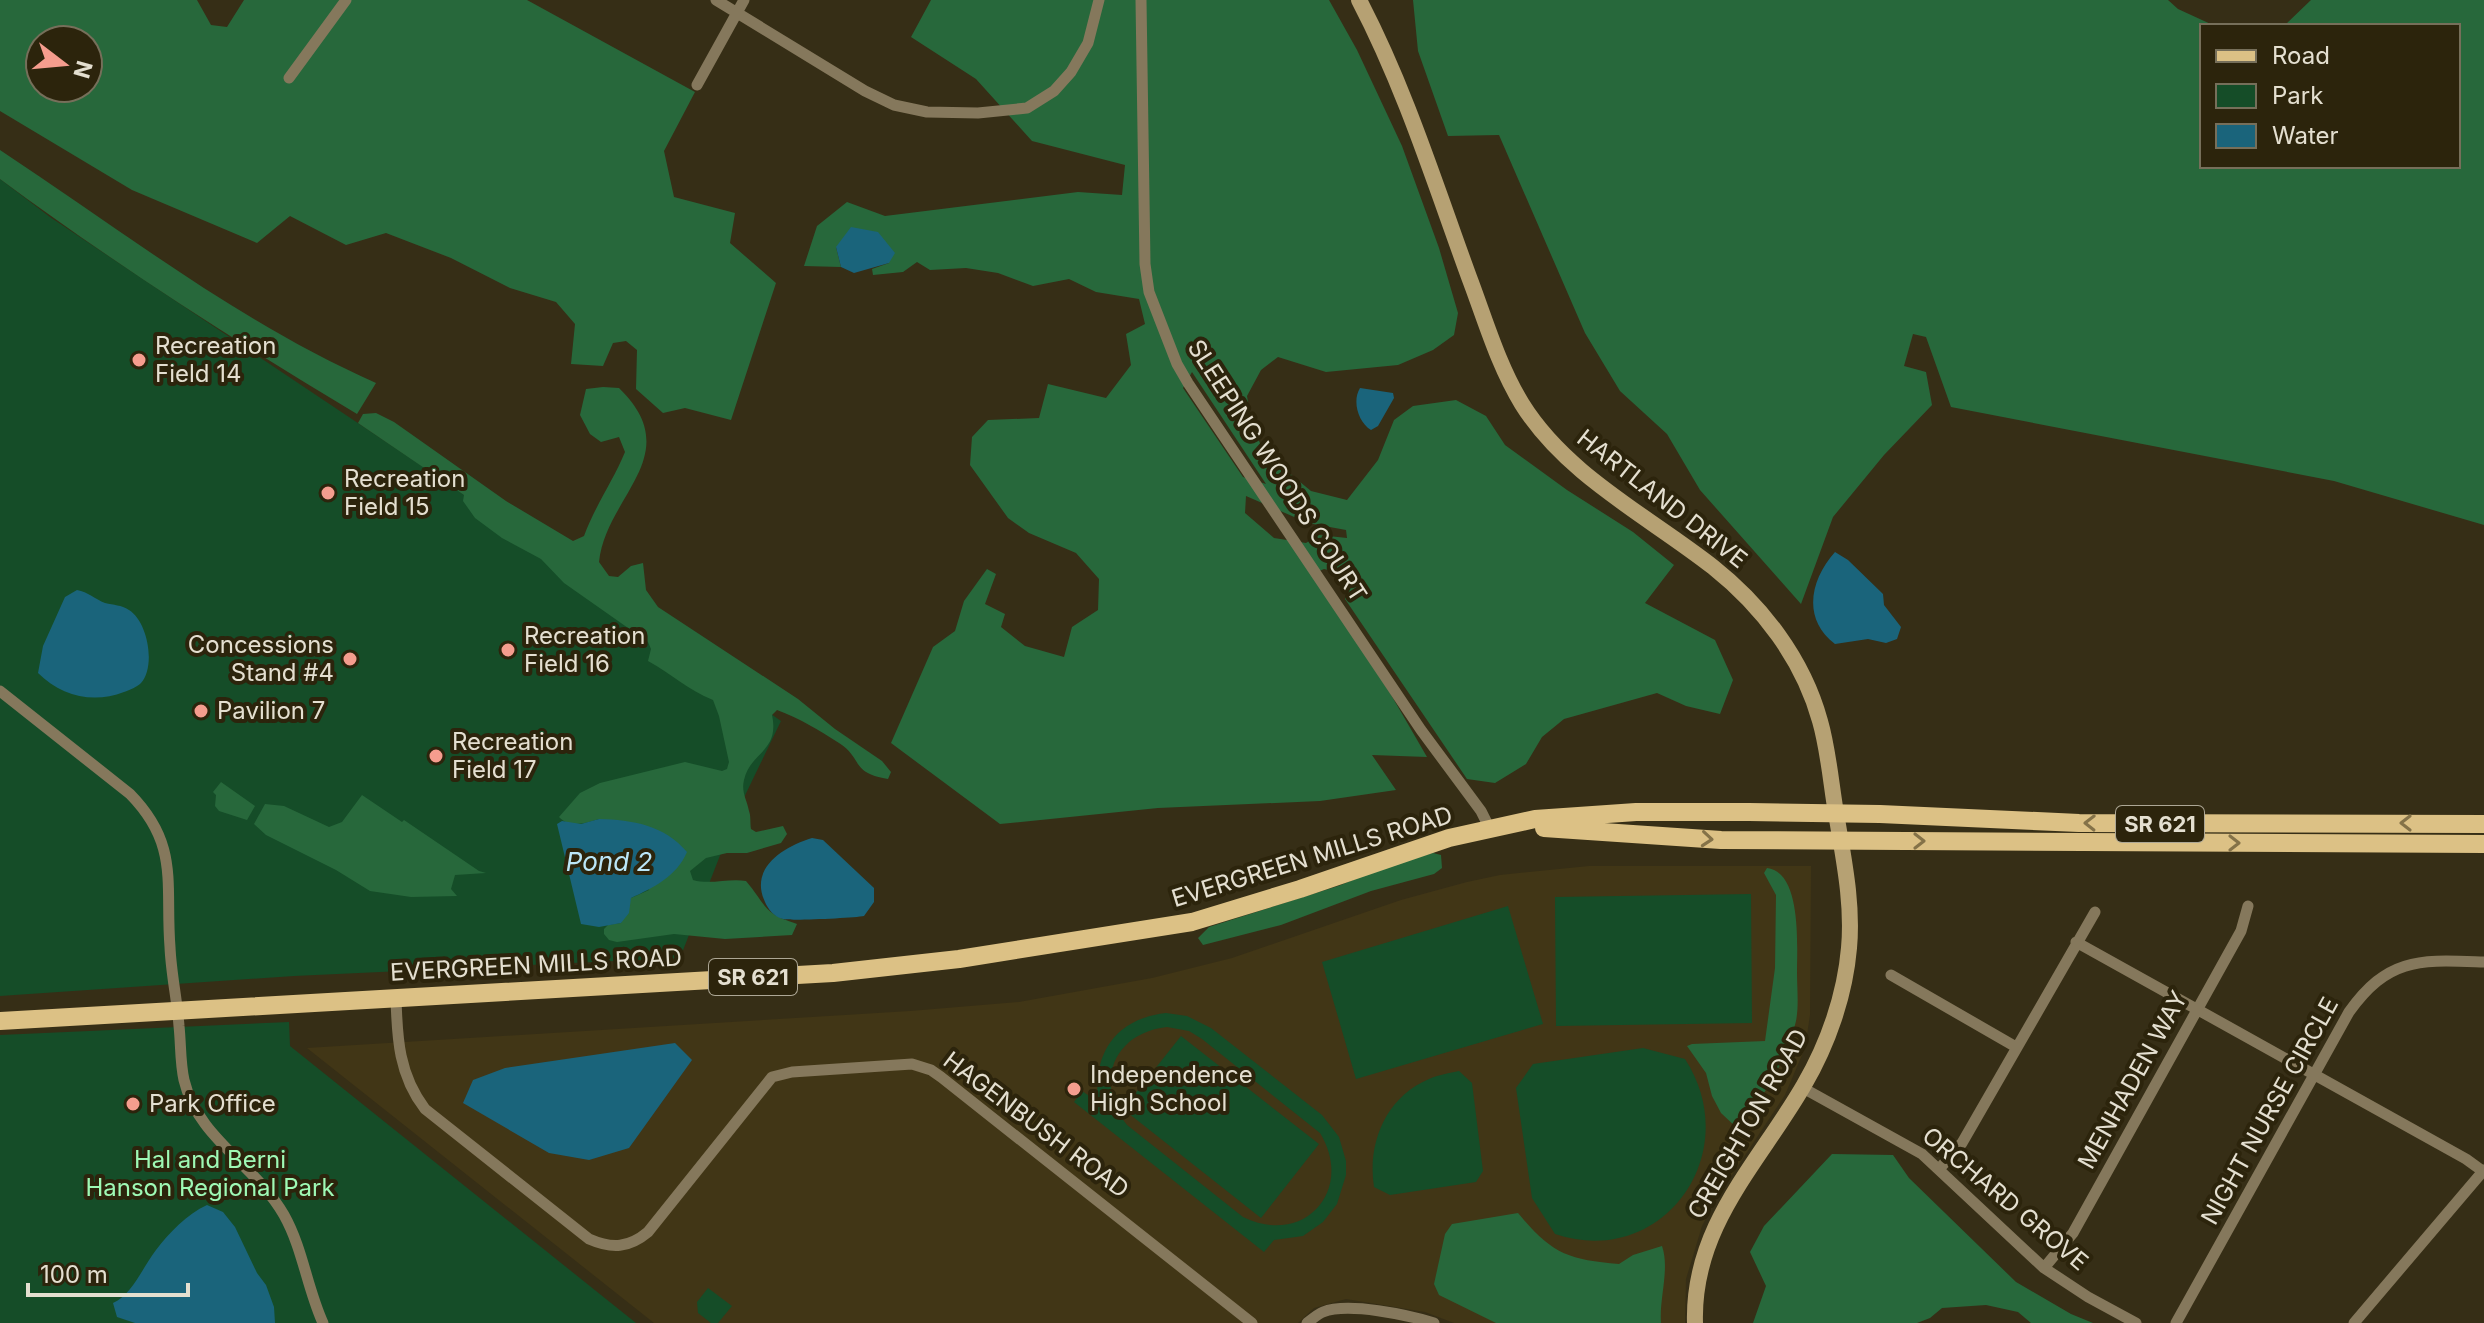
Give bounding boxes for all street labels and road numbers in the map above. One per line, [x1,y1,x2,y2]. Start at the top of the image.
street label: SLEEPING WOODS COURT [1182,334,1373,607]
street label: HARTLAND DRIVE [1572,423,1753,574]
street label: EVERGREEN MILLS ROAD [1168,800,1456,913]
road number: SR 621 [2116,806,2204,842]
street label: EVERGREEN MILLS ROAD [389,942,683,987]
road number: SR 621 [709,959,797,995]
street label: MENHADEN WAY [2072,986,2193,1174]
street label: NIGHT NURSE CIRCLE [2195,992,2344,1229]
street label: CREIGHTON ROAD [1681,1024,1814,1224]
street label: HAGENBUSH ROAD [938,1045,1135,1204]
street label: ORCHARD GROVE [1917,1121,2094,1276]

